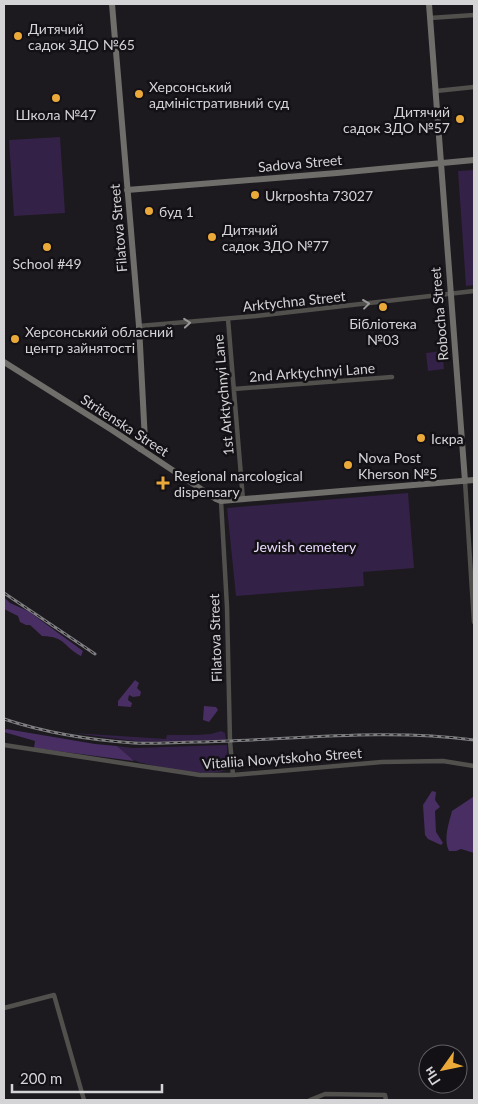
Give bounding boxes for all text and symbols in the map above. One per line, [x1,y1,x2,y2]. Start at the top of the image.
place label: Дитячий садок ЗДО №65 [28,20,135,53]
marker: Дитячий садок ЗДО №65 [12,30,24,42]
place label: Херсонський адміністративний суд [149,78,289,111]
marker: Херсонський адміністративний суд [133,88,145,100]
marker: Школа №47 [50,92,62,104]
place label: Дитячий садок ЗДО №57 [343,103,450,136]
place label: Школа №47 [16,106,96,123]
marker: Дитячий садок ЗДО №57 [454,113,466,125]
street label: Sadova Street [257,151,343,175]
street label: Filatova Street [106,183,130,273]
place label: Ukrposhta 73027 [265,187,373,204]
marker: Ukrposhta 73027 [249,189,261,201]
place label: буд 1 [159,203,194,220]
marker: буд 1 [143,205,155,217]
place label: Дитячий садок ЗДО №77 [222,221,329,254]
marker: Дитячий садок ЗДО №77 [206,231,218,243]
marker: School #49 [41,241,53,253]
place label: School #49 [12,255,82,272]
street label: Robocha Street [426,266,452,362]
street label: Arktychna Street [242,287,346,315]
one-way arrow [363,299,371,310]
marker: Бібліотека №03 [377,301,389,313]
place label: Бібліотека №03 [349,315,417,348]
one-way arrow [184,317,192,328]
place label: Херсонський обласний центр зайнятості [25,323,173,356]
marker: Херсонський обласний центр зайнятості [9,333,21,345]
street label: 1st Arktychnyi Lane [209,334,237,456]
street label: 2nd Arktychnyi Lane [248,359,376,385]
street label: Stritenska Street [78,390,172,460]
place label: Іскра [431,430,463,447]
marker: Іскра [415,432,427,444]
place label: Nova Post Kherson №5 [358,449,437,482]
marker: Nova Post Kherson №5 [342,459,354,471]
place label: Regional narcological dispensary [174,467,303,500]
marker: Regional narcological dispensary [156,476,170,490]
park label: Jewish cemetery [254,538,357,555]
street label: Filatova Street [205,593,225,683]
street label: Vitaliia Novytskoho Street [202,744,362,772]
north arrow [418,1044,468,1094]
scale bar [12,1062,162,1094]
text: Пн [420,1064,444,1089]
text: 200 m [20,1069,62,1087]

